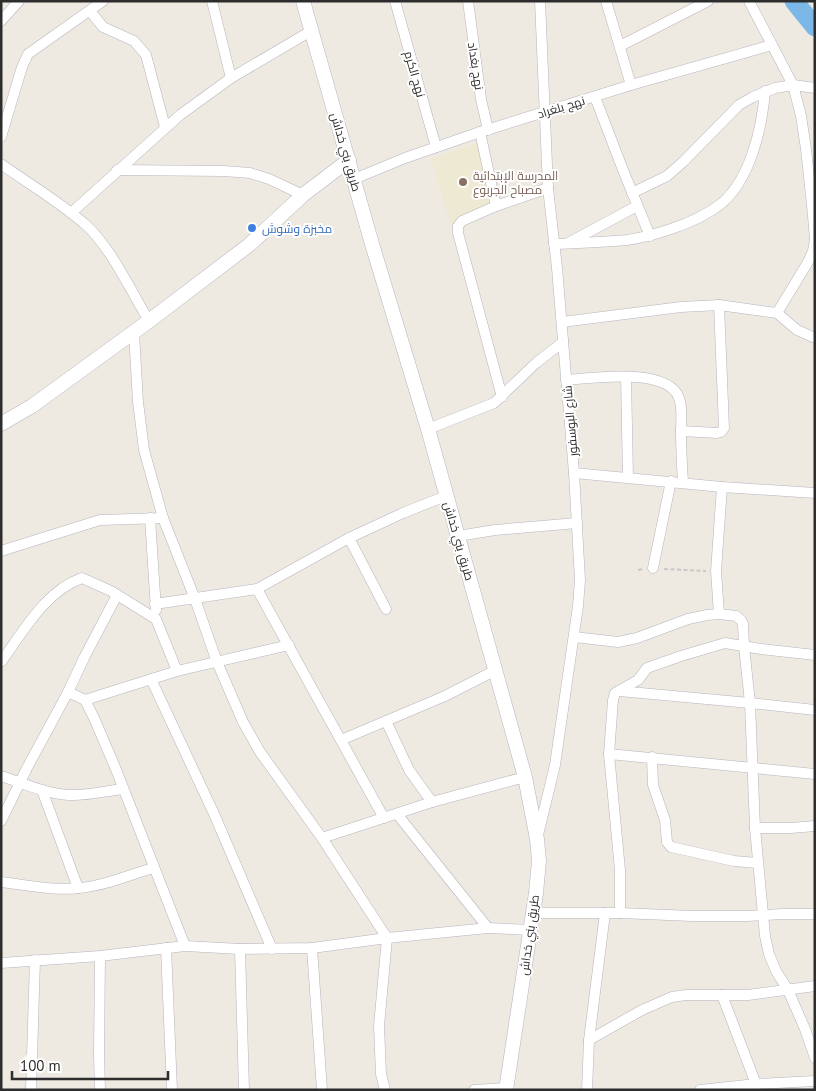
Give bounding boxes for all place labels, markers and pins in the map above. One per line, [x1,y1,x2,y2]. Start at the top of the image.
place label: المدرسة الإبتدائية مصباح الجربوع [473,168,558,198]
marker: المدرسة الإبتدائية مصباح الجربوع [457,176,469,188]
place label: مخبزة وشوش [262,221,332,236]
marker: مخبزة وشوش [246,222,258,234]

